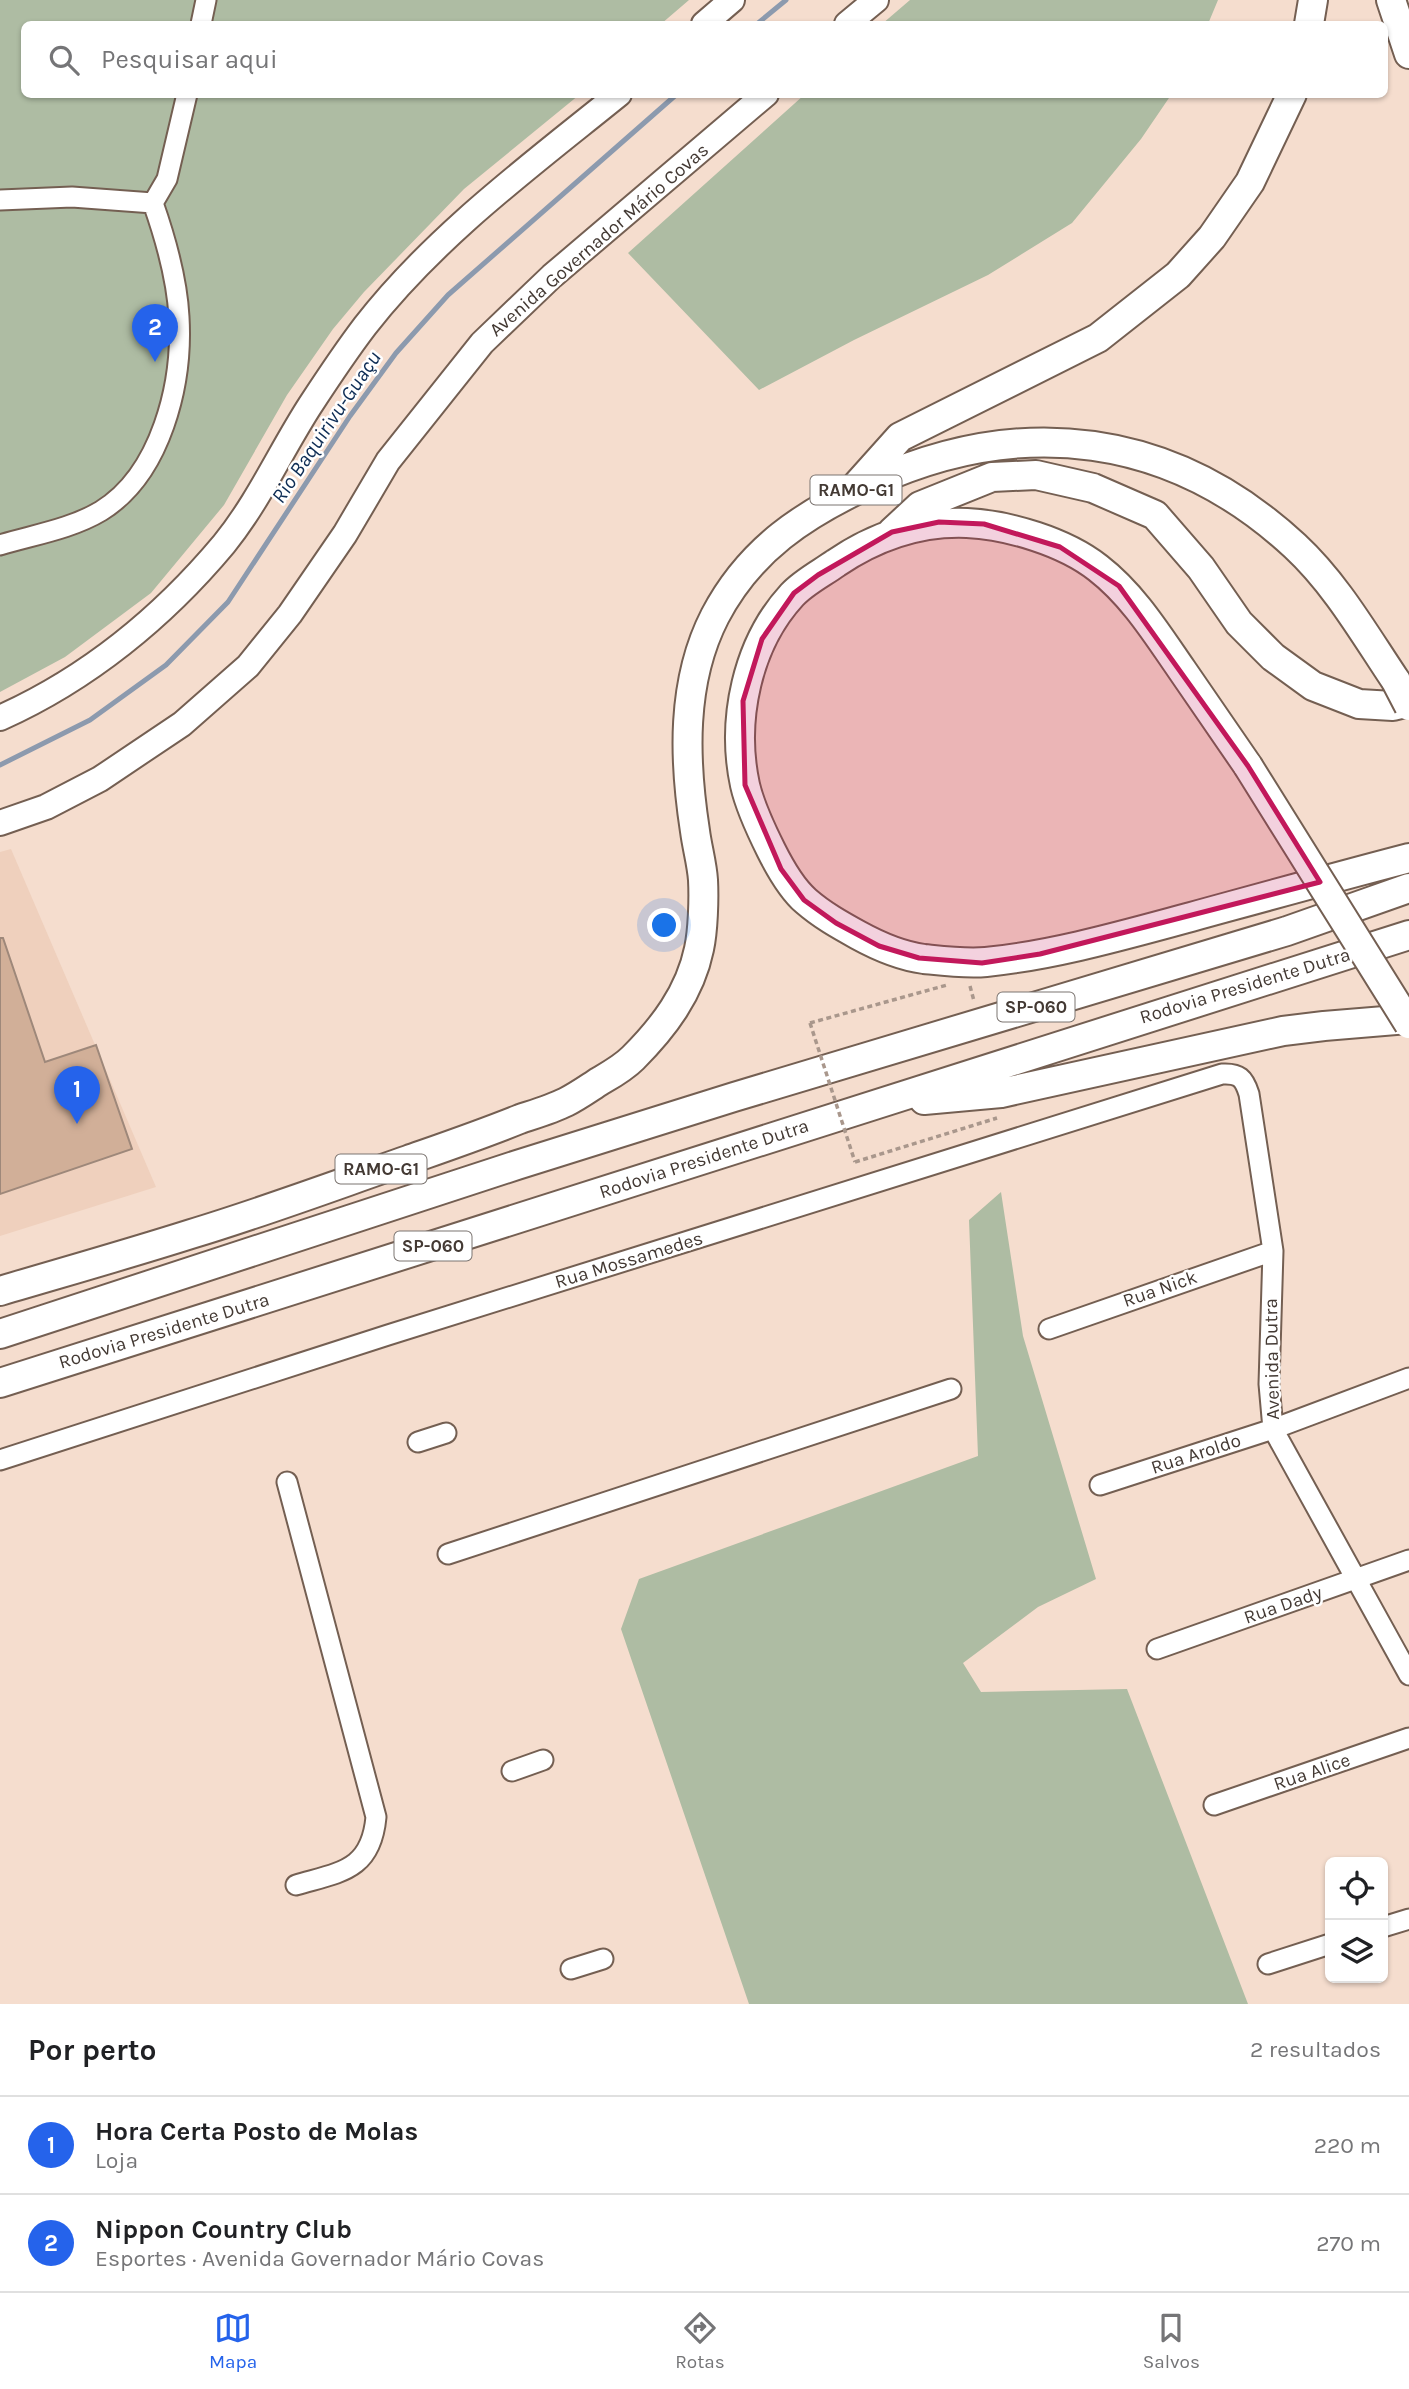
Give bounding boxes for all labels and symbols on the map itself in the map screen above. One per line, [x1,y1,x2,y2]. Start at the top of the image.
street label: Avenida Governador Mário Covas [485,139,713,341]
pin: 2 [132,304,178,362]
water label: Rio Baquirivu-Guaçu [266,346,386,508]
road number: RAMO-G1 [810,476,902,504]
your location [647,908,681,942]
street label: Rodovia Presidente Dutra [1137,943,1353,1029]
road number: SP-060 [998,992,1074,1022]
pin: 1 [54,1066,100,1124]
street label: Rodovia Presidente Dutra [596,1115,812,1203]
road number: RAMO-G1 [336,1154,426,1184]
street label: Rua Mossamedes [552,1227,706,1293]
road number: SP-060 [394,1232,472,1260]
street label: Rua Nick [1120,1266,1200,1312]
street label: Rodovia Presidente Dutra [56,1288,272,1374]
street label: Avenida Dutra [1260,1298,1284,1420]
street label: Rua Aroldo [1148,1429,1244,1479]
street label: Rua Dady [1241,1581,1325,1629]
street label: Rua Alice [1271,1749,1353,1795]

